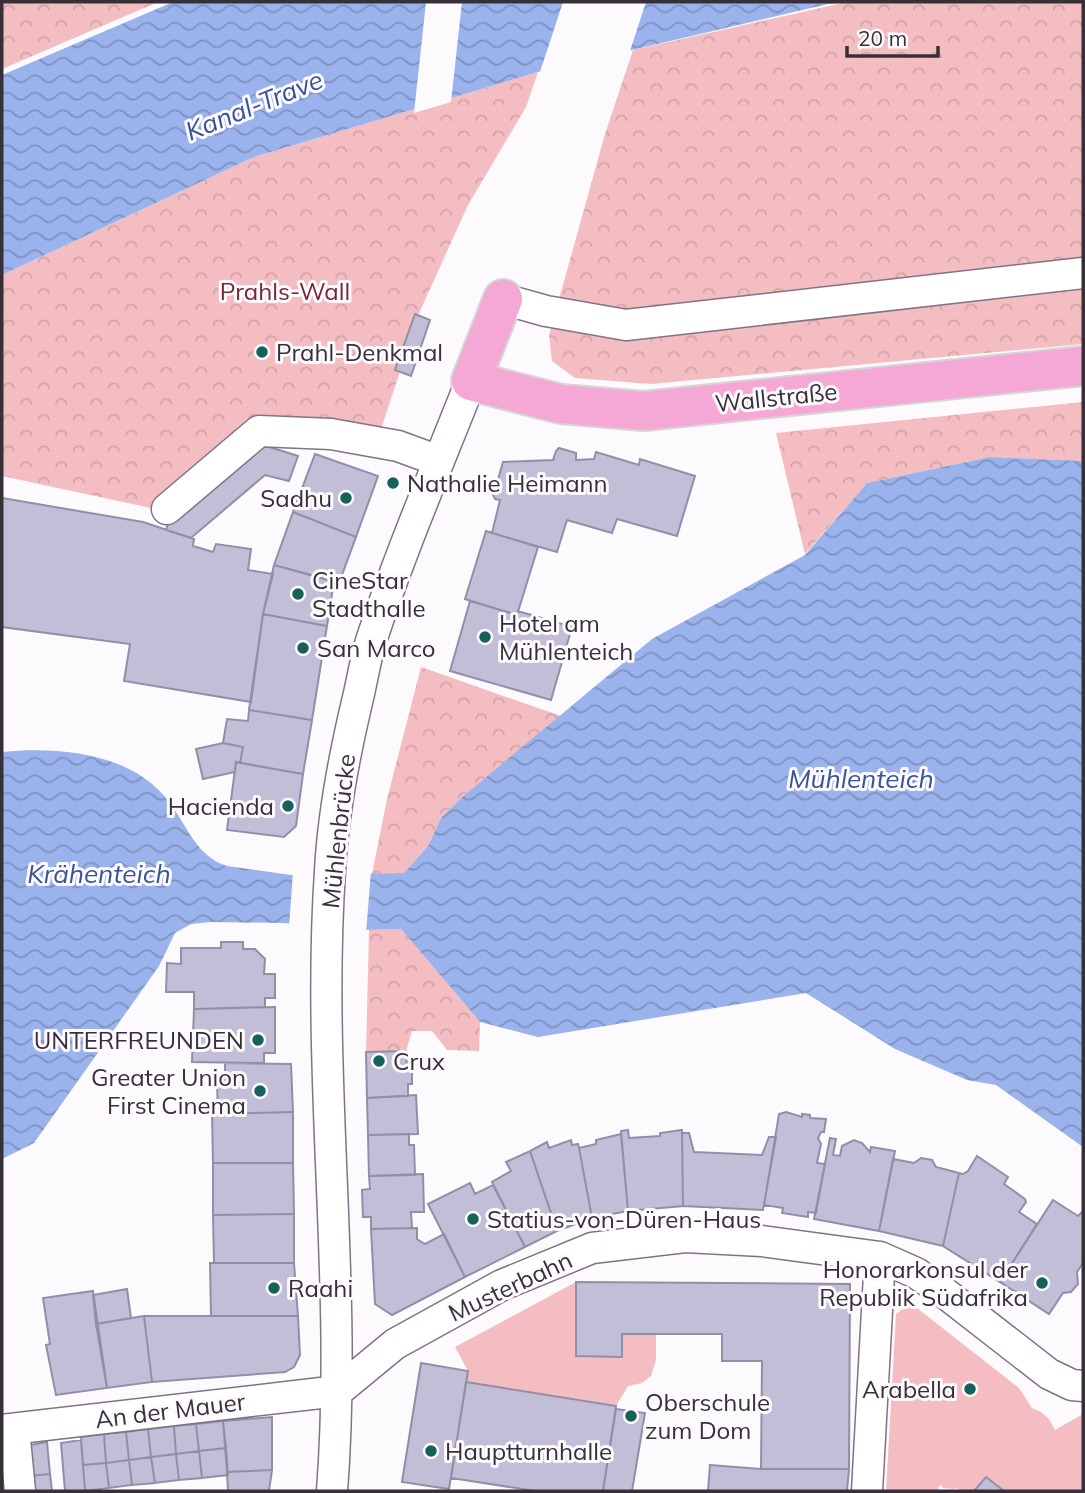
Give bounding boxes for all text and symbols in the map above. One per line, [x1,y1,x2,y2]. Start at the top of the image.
scale bar [847,14,938,58]
text: 20 m [858,25,907,51]
water label: Kanal-Trave [180,62,328,148]
park label: Prahls-Wall [220,276,350,306]
place label: Prahl-Denkmal [276,337,443,367]
marker: Prahl-Denkmal [254,344,270,360]
street label: Wallstraße [713,376,839,418]
place label: Nathalie Heimann [407,468,608,498]
marker: Nathalie Heimann [385,475,401,491]
place label: Sadhu [260,483,332,513]
marker: Sadhu [338,490,354,506]
place label: CineStar Stadthalle [312,565,425,623]
marker: CineStar Stadthalle [290,586,306,602]
place label: Hotel am Mühlenteich [499,608,633,666]
marker: Hotel am Mühlenteich [477,629,493,645]
place label: San Marco [317,633,436,663]
marker: San Marco [295,640,311,656]
street label: Mühlenbrücke [315,752,361,910]
water label: Mühlenteich [788,762,934,795]
place label: Hacienda [168,791,274,821]
marker: Hacienda [280,798,296,814]
water label: Krähenteich [27,857,171,890]
place label: UNTERFREUNDEN [34,1025,244,1055]
marker: UNTERFREUNDEN [250,1032,266,1048]
place label: Crux [393,1046,445,1076]
marker: Crux [371,1053,387,1069]
place label: Greater Union First Cinema [91,1062,246,1120]
marker: Greater Union First Cinema [252,1083,268,1099]
place label: Statius-von-Düren-Haus [487,1204,761,1234]
marker: Statius-von-Düren-Haus [465,1211,481,1227]
street label: Musterbahn [443,1244,577,1328]
place label: Honorarkonsul der Republik Südafrika [819,1254,1028,1312]
place label: Raahi [288,1273,353,1303]
marker: Honorarkonsul der Republik Südafrika [1034,1275,1050,1291]
marker: Raahi [266,1280,282,1296]
place label: Arabella [862,1374,956,1404]
marker: Arabella [962,1381,978,1397]
street label: An der Mauer [93,1386,247,1434]
place label: Oberschule zum Dom [645,1387,770,1445]
marker: Oberschule zum Dom [623,1408,639,1424]
place label: Hauptturnhalle [445,1436,612,1466]
marker: Hauptturnhalle [423,1443,439,1459]

